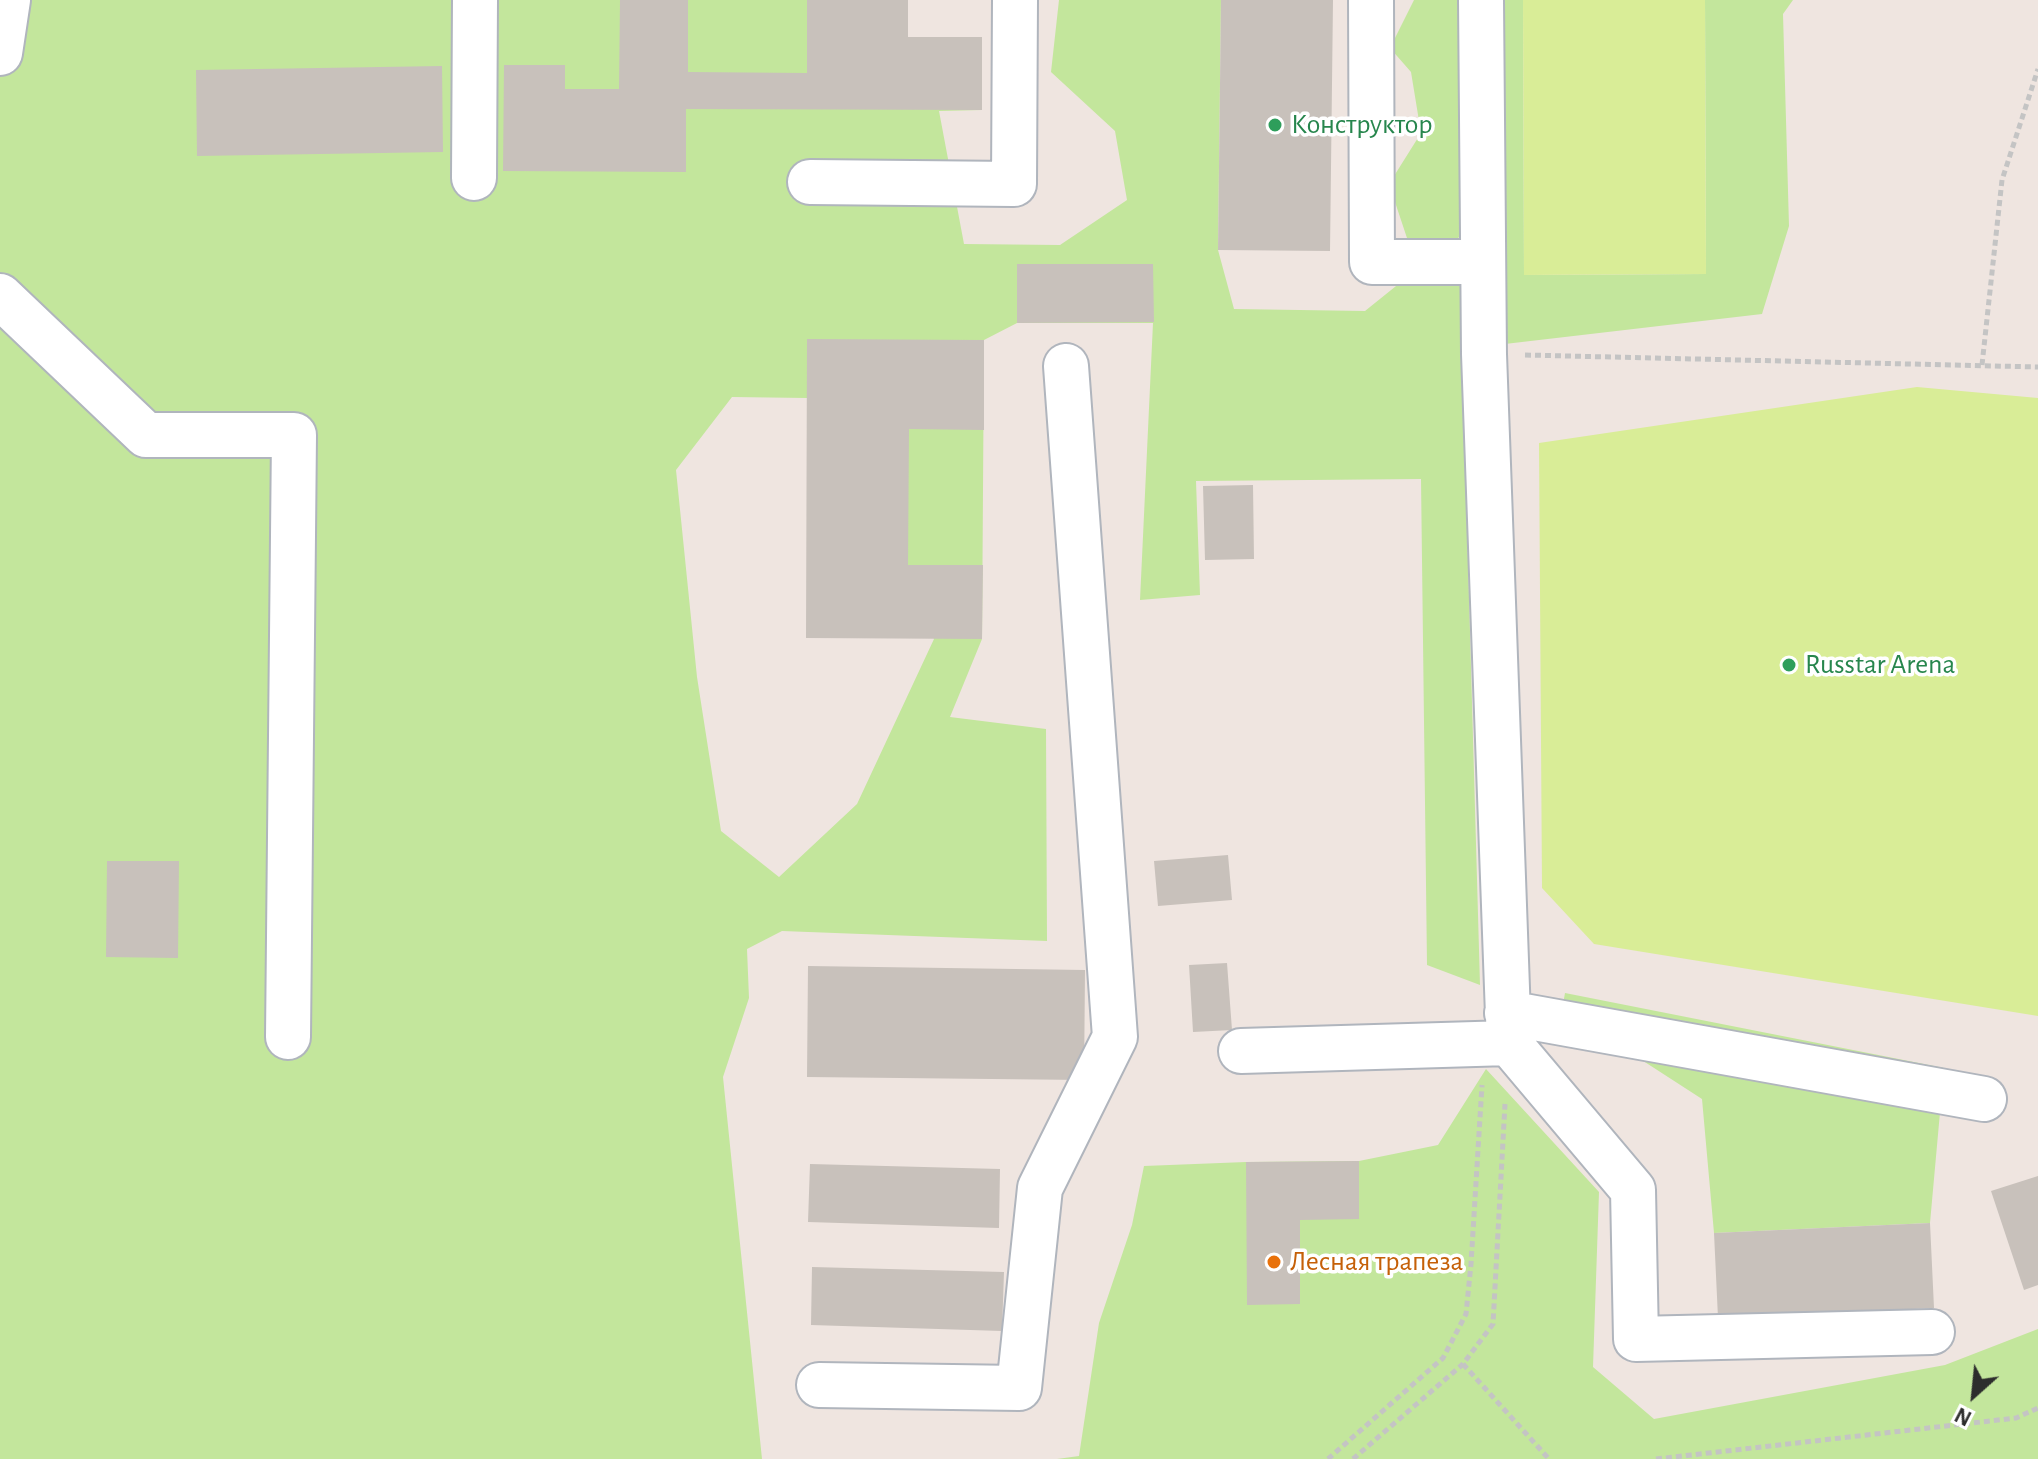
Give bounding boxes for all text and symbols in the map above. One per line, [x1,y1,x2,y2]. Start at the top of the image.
place label: Конструктор [1291,108,1432,142]
marker: Конструктор [1266,116,1284,134]
place label: Russtar Arena [1805,648,1955,682]
marker: Russtar Arena [1780,656,1798,674]
place label: Лесная трапеза [1290,1245,1463,1279]
marker: Лесная трапеза [1265,1253,1283,1271]
north arrow [1934,1355,2014,1435]
text: N [1951,1403,1975,1430]

